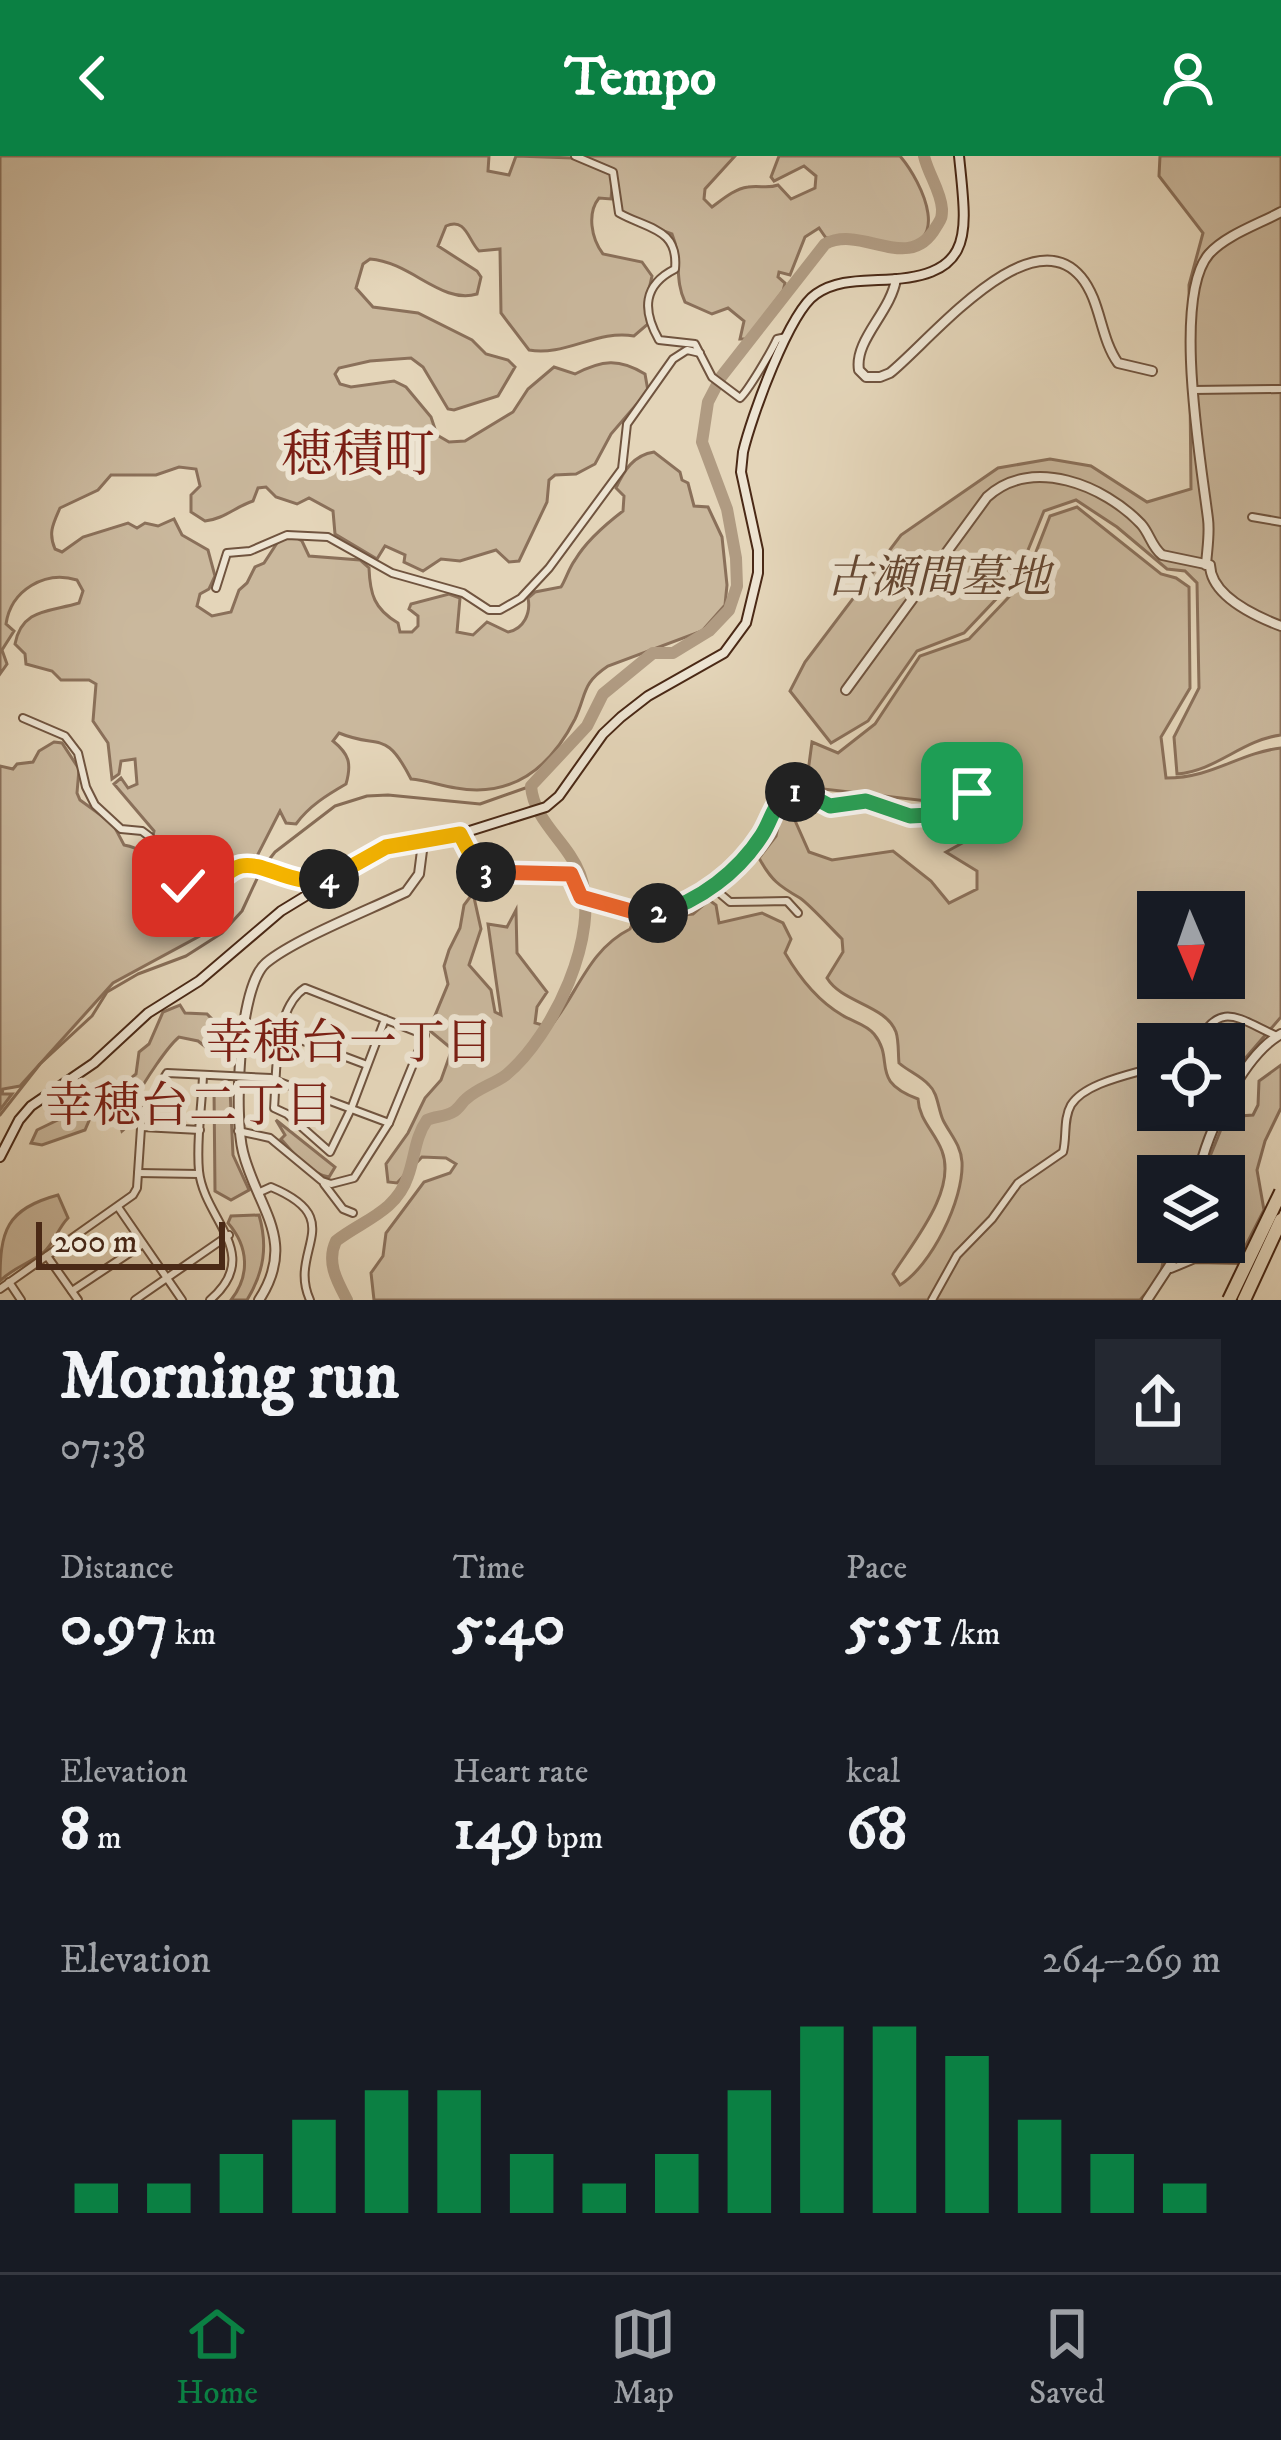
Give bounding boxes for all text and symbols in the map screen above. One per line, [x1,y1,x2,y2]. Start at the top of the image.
icon: back [60,45,126,111]
text: Tempo [565,45,716,112]
icon: person [1155,45,1221,111]
district label: 穂積町 [281,424,435,488]
park label: 古瀬間墓地 [825,551,1055,607]
pin [921,742,1023,844]
icon: arrive [939,760,1005,826]
pin: 1 [765,762,825,822]
text: 1 [789,771,801,812]
pin [132,835,234,937]
pin: 3 [456,842,516,902]
pin: 4 [299,849,359,909]
text: 3 [480,851,492,892]
icon: check [150,853,216,919]
text: 4 [320,858,339,899]
pin: 2 [628,883,688,943]
north arrow [1137,891,1245,999]
map controls [1137,891,1245,1263]
text: 2 [650,892,666,933]
district label: 幸穂台一丁目 [205,1014,493,1074]
button: locate [1137,1023,1245,1131]
district label: 幸穂台二丁目 [45,1077,333,1137]
button: layers [1137,1155,1245,1263]
scale bar [36,1216,225,1269]
text: 200 m [54,1222,138,1263]
text: Morning run [60,1337,399,1419]
button: share [1095,1339,1221,1465]
text: 07:38 [60,1423,146,1472]
text: Distance [60,1548,174,1589]
text: Time [453,1548,525,1589]
text: Pace [846,1548,907,1589]
text: 0.97 [60,1589,168,1664]
text: 5:40 [453,1589,565,1664]
text: 5:51 [846,1589,943,1664]
text: km [168,1614,216,1655]
text: /km [943,1614,1001,1655]
text: Elevation [60,1752,188,1793]
text: Heart rate [453,1752,588,1793]
text: kcal [846,1752,900,1793]
text: 8 [60,1793,90,1868]
text: 149 [453,1793,540,1868]
text: 68 [846,1793,907,1868]
text: m [90,1818,122,1859]
text: bpm [540,1818,603,1859]
text: Elevation [60,1936,211,1985]
text: 264–269 m [1042,1936,1221,1985]
tab: Home [176,2301,258,2414]
tab: Map [610,2301,676,2414]
tab: Saved [1029,2301,1105,2414]

